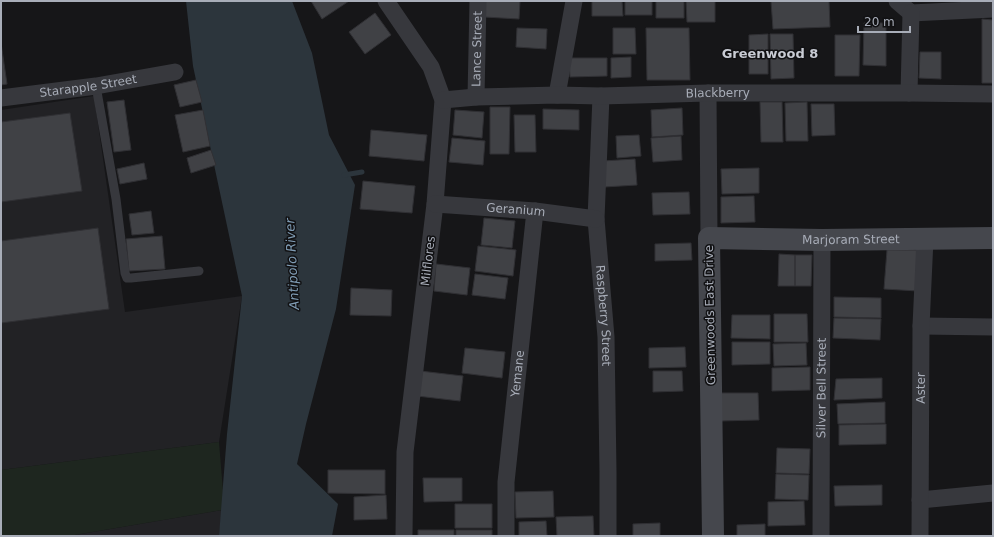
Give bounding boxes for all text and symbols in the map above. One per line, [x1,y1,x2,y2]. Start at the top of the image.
scale bar [858,8,910,34]
street label: Lance Street [469,11,485,87]
text: 20 m [864,15,895,29]
district label: Greenwood 8 [722,46,818,61]
street label: Starapple Street [39,72,138,100]
street label: Blackberry [685,86,750,101]
street label: Geranium [486,201,546,219]
water label: Antipolo River [282,216,302,311]
street label: Marjoram Street [802,232,900,247]
street label: Milflores [418,235,438,287]
street label: Greenwoods East Drive [702,245,718,385]
street label: Raspberry Street [593,264,613,367]
street label: Silver Bell Street [814,338,829,438]
street label: Yemane [508,349,527,399]
street label: Aster [914,372,928,404]

